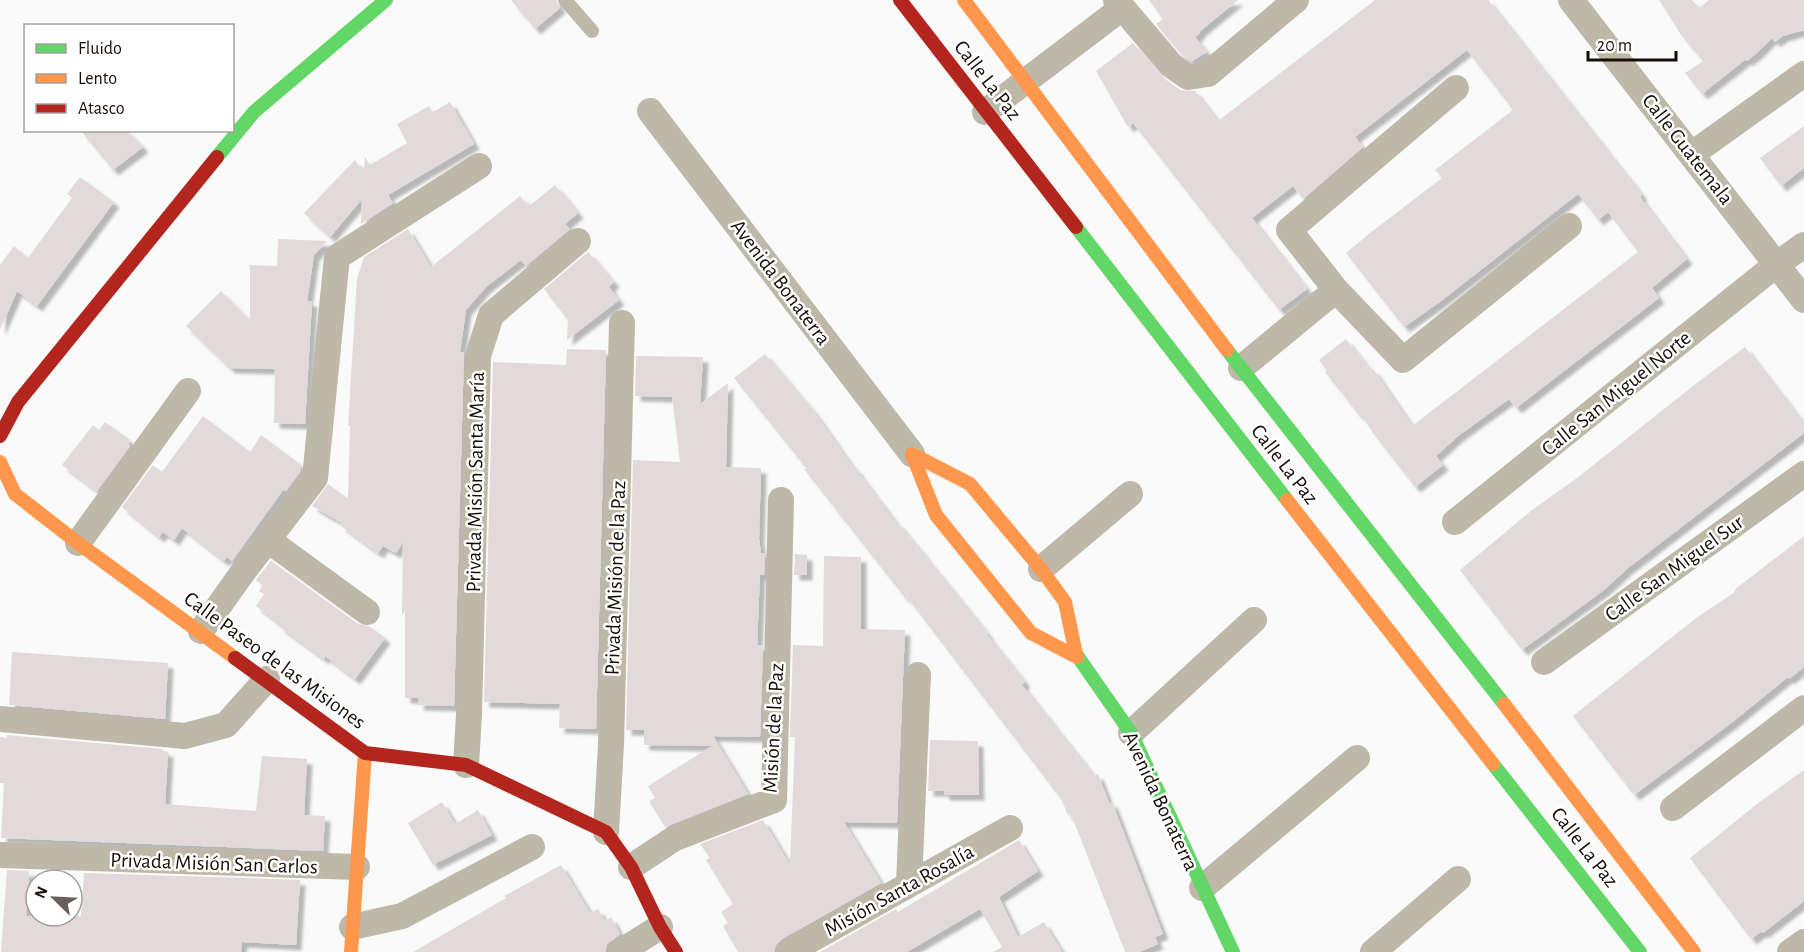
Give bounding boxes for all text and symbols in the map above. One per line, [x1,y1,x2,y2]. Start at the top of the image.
legend [24,24,234,132]
scale bar [1588,24,1676,62]
street label: Calle La Paz [950,36,1025,124]
text: 20 m [1597,37,1632,55]
text: Fluido [78,40,122,58]
text: Lento [78,70,117,88]
street label: Calle Guatemala [1638,90,1737,209]
text: Atasco [78,100,125,118]
street label: Avenida Bonaterra [727,216,835,349]
street label: Calle San Miguel Norte [1538,327,1695,460]
street label: Privada Misión Santa María [463,371,488,593]
street label: Calle La Paz [1247,420,1322,508]
street label: Privada Misión de la Paz [602,480,629,676]
street label: Calle San Miguel Sur [1601,511,1748,626]
street label: Calle Paseo de las Misiones [180,588,369,733]
street label: Misión de la Paz [760,663,787,793]
street label: Avenida Bonaterra [1119,728,1202,874]
street label: Calle La Paz [1547,803,1622,891]
street label: Misión Santa Rosalía [821,841,978,940]
street label: Privada Misión San Carlos [110,849,318,878]
north arrow [24,868,84,928]
text: N [32,884,51,901]

